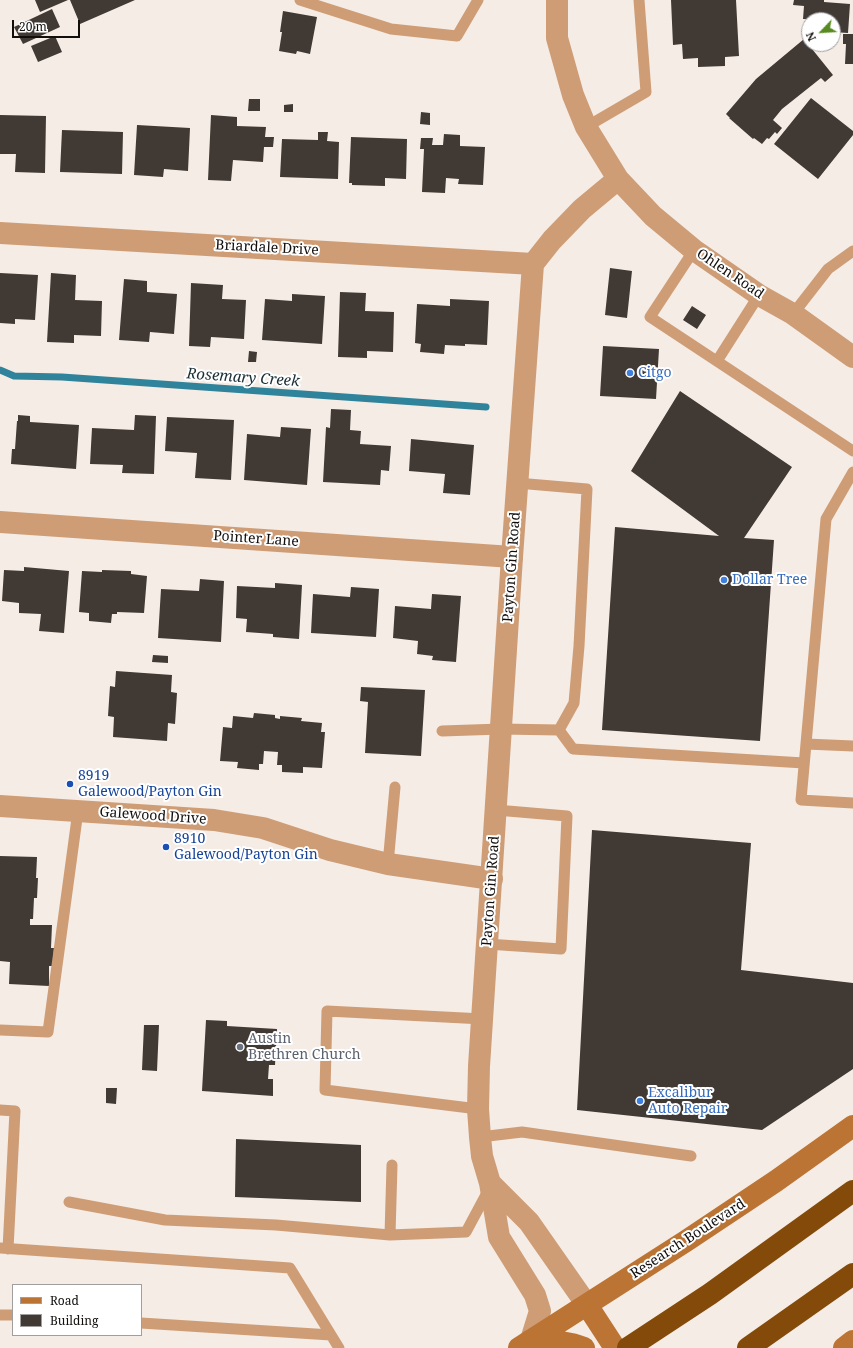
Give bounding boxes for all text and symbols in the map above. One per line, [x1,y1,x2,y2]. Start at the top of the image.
scale bar [14,12,82,38]
north arrow [801,12,841,52]
text: 20 m [19,18,47,35]
text: N [802,30,819,44]
street label: Briardale Drive [215,237,319,259]
street label: Ohlen Road [693,245,767,303]
water label: Rosemary Creek [186,365,300,391]
place label: Citgo [638,365,672,381]
marker: Citgo [625,368,635,378]
street label: Payton Gin Road [500,511,524,623]
street label: Pointer Lane [213,528,299,550]
place label: Dollar Tree [732,572,807,588]
marker: Dollar Tree [719,575,729,585]
place label: 8919 Galewood/Payton Gin [78,768,222,800]
marker: 8919 Galewood/Payton Gin [65,779,75,789]
street label: Galewood Drive [99,804,207,828]
place label: 8910 Galewood/Payton Gin [174,831,318,864]
street label: Payton Gin Road [479,835,503,947]
marker: 8910 Galewood/Payton Gin [161,842,171,852]
place label: Austin Brethren Church [248,1031,361,1064]
marker: Austin Brethren Church [235,1042,245,1052]
place label: Excalibur Auto Repair [648,1085,727,1118]
marker: Excalibur Auto Repair [635,1096,645,1106]
street label: Research Boulevard [627,1196,749,1282]
legend [12,1284,142,1336]
text: Road [50,1292,79,1309]
text: Building [50,1312,98,1329]

